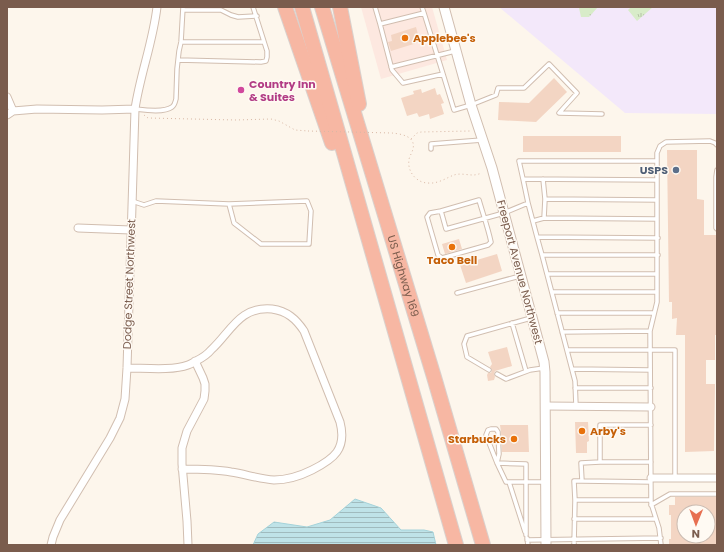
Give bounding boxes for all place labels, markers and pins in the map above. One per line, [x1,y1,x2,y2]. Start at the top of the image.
place label: Applebee's [413,30,476,46]
marker: Applebee's [400,33,410,43]
place label: Country Inn & Suites [249,76,316,105]
marker: Country Inn & Suites [236,85,246,95]
place label: USPS [640,162,668,178]
marker: USPS [671,165,681,175]
marker: Taco Bell [447,242,457,252]
place label: Taco Bell [427,252,477,268]
place label: Arby's [590,423,626,439]
marker: Arby's [577,426,587,436]
place label: Starbucks [448,431,506,447]
marker: Starbucks [509,434,519,444]

